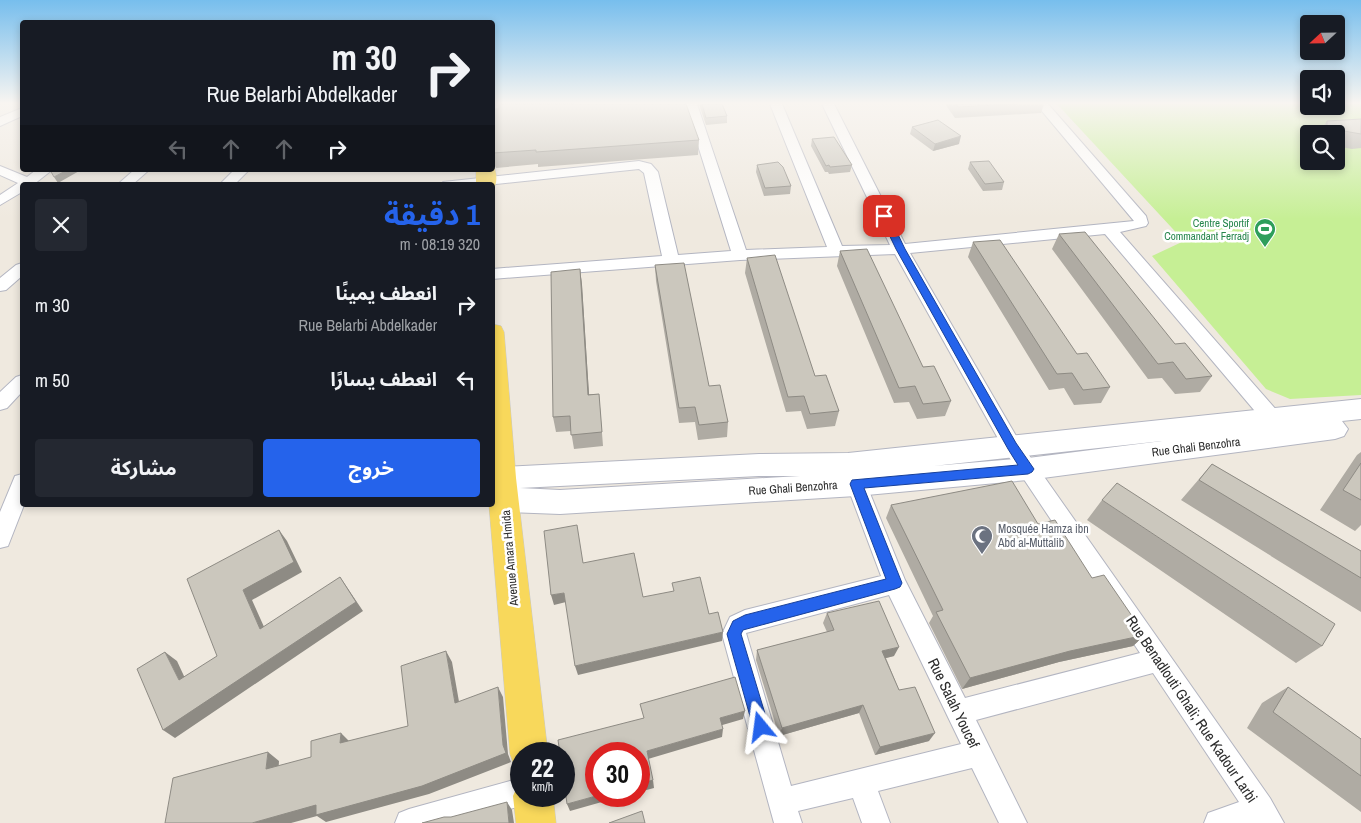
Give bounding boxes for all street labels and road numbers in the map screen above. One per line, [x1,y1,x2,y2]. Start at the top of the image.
street label: Rue Ghali Benzohra [1151,434,1242,460]
street label: Rue Ghali Benzohra [748,477,839,499]
street label: Avenue Amara Hmida [498,509,522,608]
street label: Rue Benadlouti Ghali; Rue Kadour Larbi [1121,611,1263,807]
street label: Rue Salah Youcef [923,654,985,752]

